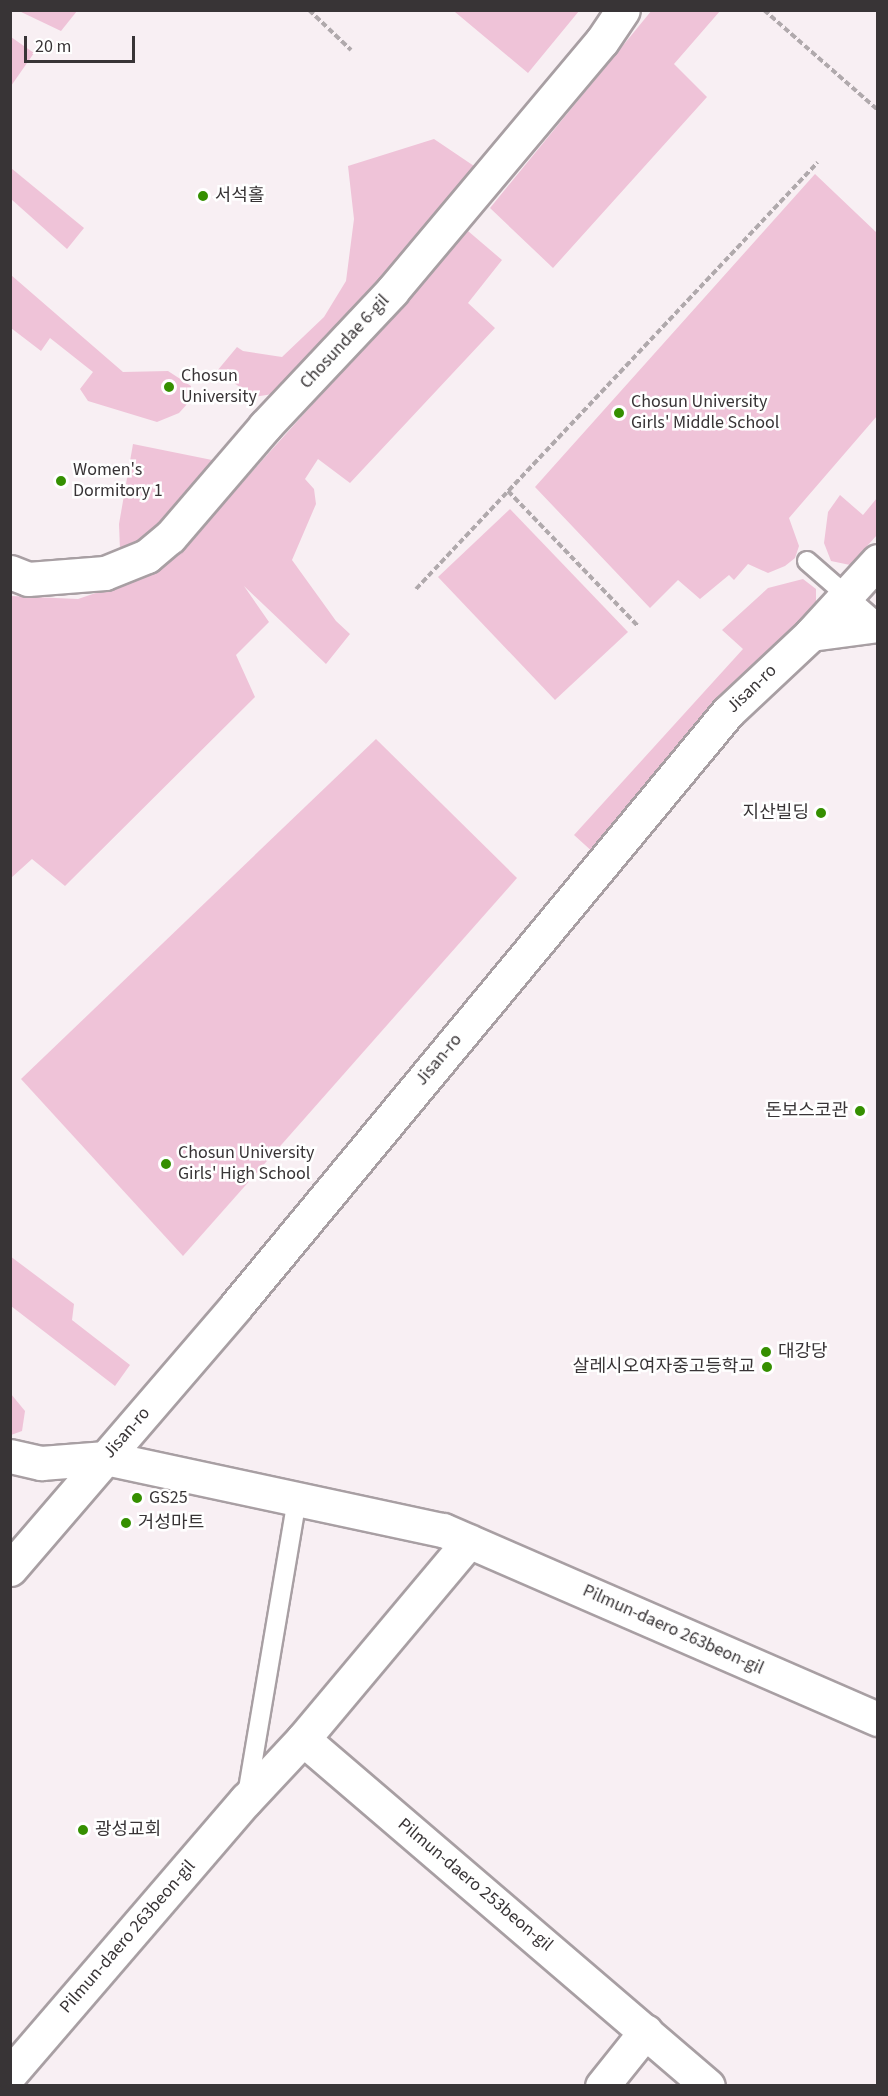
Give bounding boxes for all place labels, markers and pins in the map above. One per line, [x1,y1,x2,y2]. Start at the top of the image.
place label: 서석홀 [215,185,265,207]
marker: 서석홀 [196,189,210,203]
place label: Chosun University [181,366,257,409]
marker: Chosun University [162,380,176,394]
place label: Chosun University Girls' Middle School [631,392,779,434]
marker: Chosun University Girls' Middle School [612,406,626,420]
place label: Women's Dormitory 1 [73,460,163,502]
marker: Women's Dormitory 1 [54,474,68,488]
place label: 지산빌딩 [743,802,809,824]
marker: 지산빌딩 [814,806,828,820]
place label: 돈보스코관 [765,1100,848,1122]
marker: 돈보스코관 [853,1104,867,1118]
place label: Chosun University Girls' High School [178,1143,314,1186]
marker: Chosun University Girls' High School [159,1157,173,1171]
place label: 대강당 [778,1341,828,1363]
marker: 대강당 [759,1345,773,1359]
place label: 살레시오여자중고등학교 [573,1356,755,1378]
marker: 살레시오여자중고등학교 [760,1360,774,1374]
place label: GS25 [149,1487,188,1509]
marker: GS25 [130,1491,144,1505]
place label: 거성마트 [138,1512,204,1534]
marker: 거성마트 [119,1516,133,1530]
place label: 광성교회 [95,1819,161,1841]
marker: 광성교회 [76,1823,90,1837]

